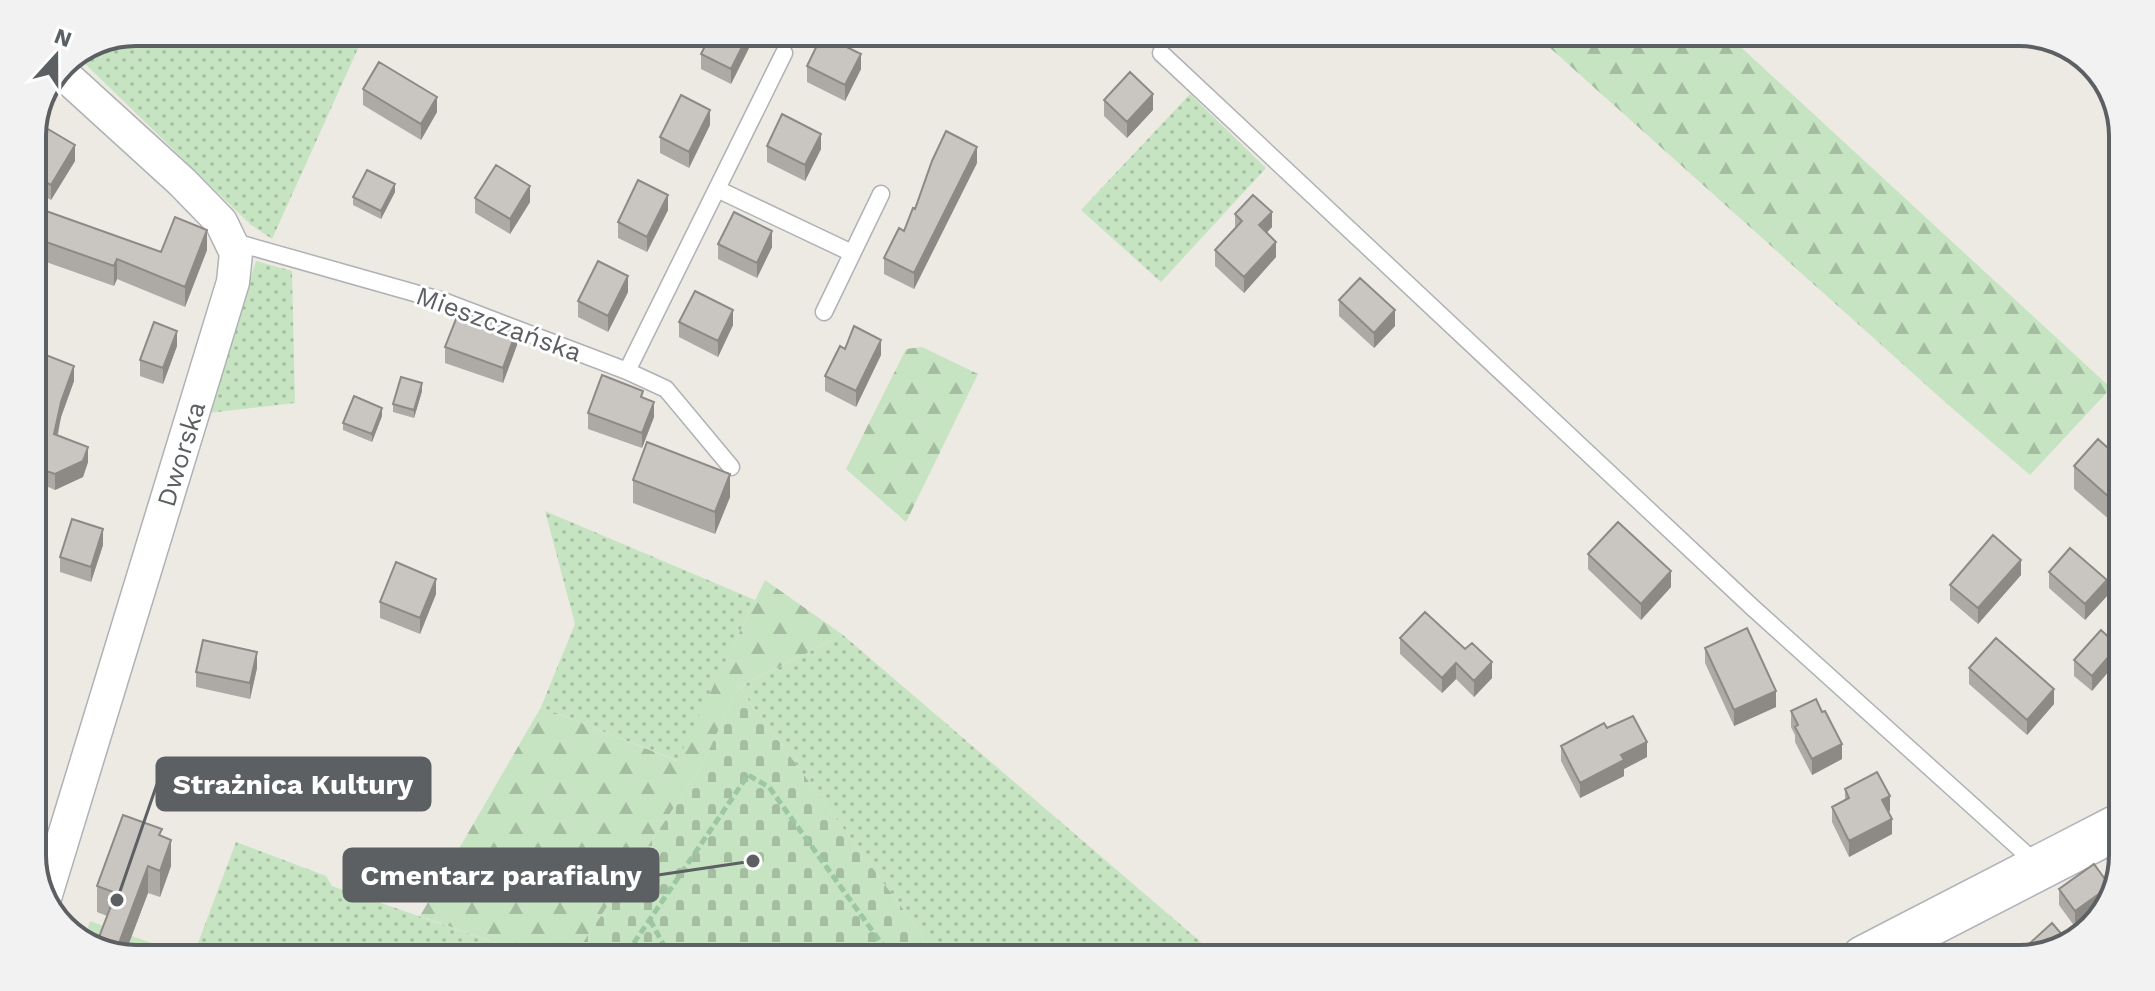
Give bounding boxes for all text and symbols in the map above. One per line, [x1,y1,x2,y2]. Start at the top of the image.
north arrow [16,16,96,96]
text: N [51,23,75,52]
street label: Mieszczańska [412,280,586,368]
street label: Dworska [151,398,211,510]
callout: Strażnica Kultury [157,758,430,810]
text: Strażnica Kultury [173,768,414,801]
callout: Cmentarz parafialny [344,849,658,901]
text: Cmentarz parafialny [360,859,642,892]

